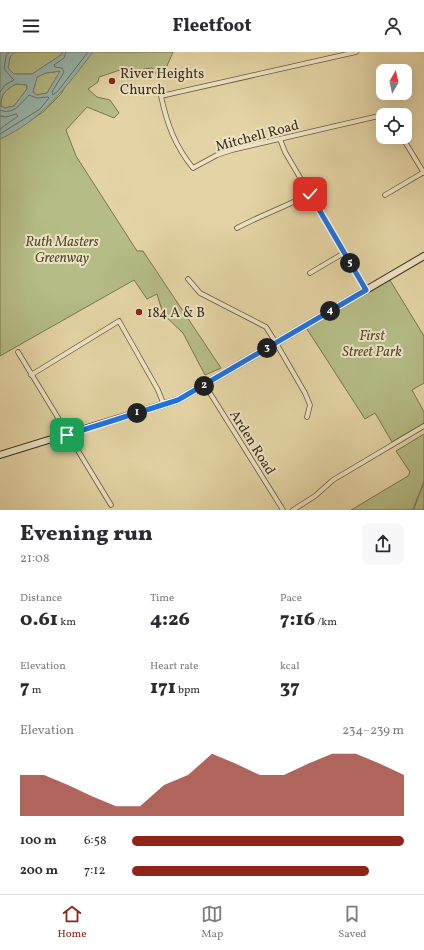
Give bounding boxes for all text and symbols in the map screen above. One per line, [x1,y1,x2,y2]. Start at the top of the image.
text: Fleetfoot [173,14,251,39]
icon: menu [20,15,42,37]
icon: person [382,15,404,37]
north arrow [376,64,412,100]
map controls [376,64,412,144]
place label: River Heights Church [120,65,204,100]
marker: River Heights Church [107,76,117,86]
button: locate [376,108,412,144]
street label: Mitchell Road [214,116,301,157]
pin [293,177,327,211]
icon: check [299,183,321,205]
park label: Ruth Masters Greenway [25,233,99,268]
pin: 5 [340,253,360,273]
text: 5 [347,255,353,270]
pin: 4 [320,301,340,321]
text: 4 [327,303,333,318]
place label: 184 A & B [147,304,205,323]
marker: 184 A & B [134,307,144,317]
park label: First Street Park [342,327,402,362]
pin: 3 [257,338,277,358]
text: 3 [264,340,270,355]
pin: 2 [194,376,214,396]
text: 2 [201,378,207,393]
pin: 1 [127,403,147,423]
text: 1 [135,405,139,420]
street label: Arden Road [224,407,279,479]
pin [50,418,84,452]
icon: arrive [56,424,78,446]
text: Evening run [20,519,153,550]
button: share [362,523,404,565]
text: 21:08 [20,550,50,568]
text: Distance [20,591,62,606]
text: Time [150,591,174,606]
text: Pace [280,591,302,606]
text: 0.61 [20,606,58,634]
text: 4:26 [150,606,190,634]
text: 7:16 [280,606,315,634]
text: km [58,615,76,630]
text: /km [315,615,337,630]
text: Elevation [20,659,66,674]
text: Heart rate [150,659,199,674]
text: kcal [280,659,300,674]
text: 7 [20,674,30,702]
text: 171 [150,674,176,702]
text: 37 [280,674,300,702]
text: m [30,683,41,698]
text: bpm [176,683,200,698]
text: Elevation [20,722,74,740]
text: 234–239 m [342,722,404,740]
text: 100 m [20,832,57,850]
text: 6:58 [84,832,107,850]
text: 200 m [20,862,58,880]
text: 7:12 [84,862,105,880]
tab: Home [57,903,87,942]
tab: Map [201,903,223,942]
tab: Saved [338,903,367,942]

